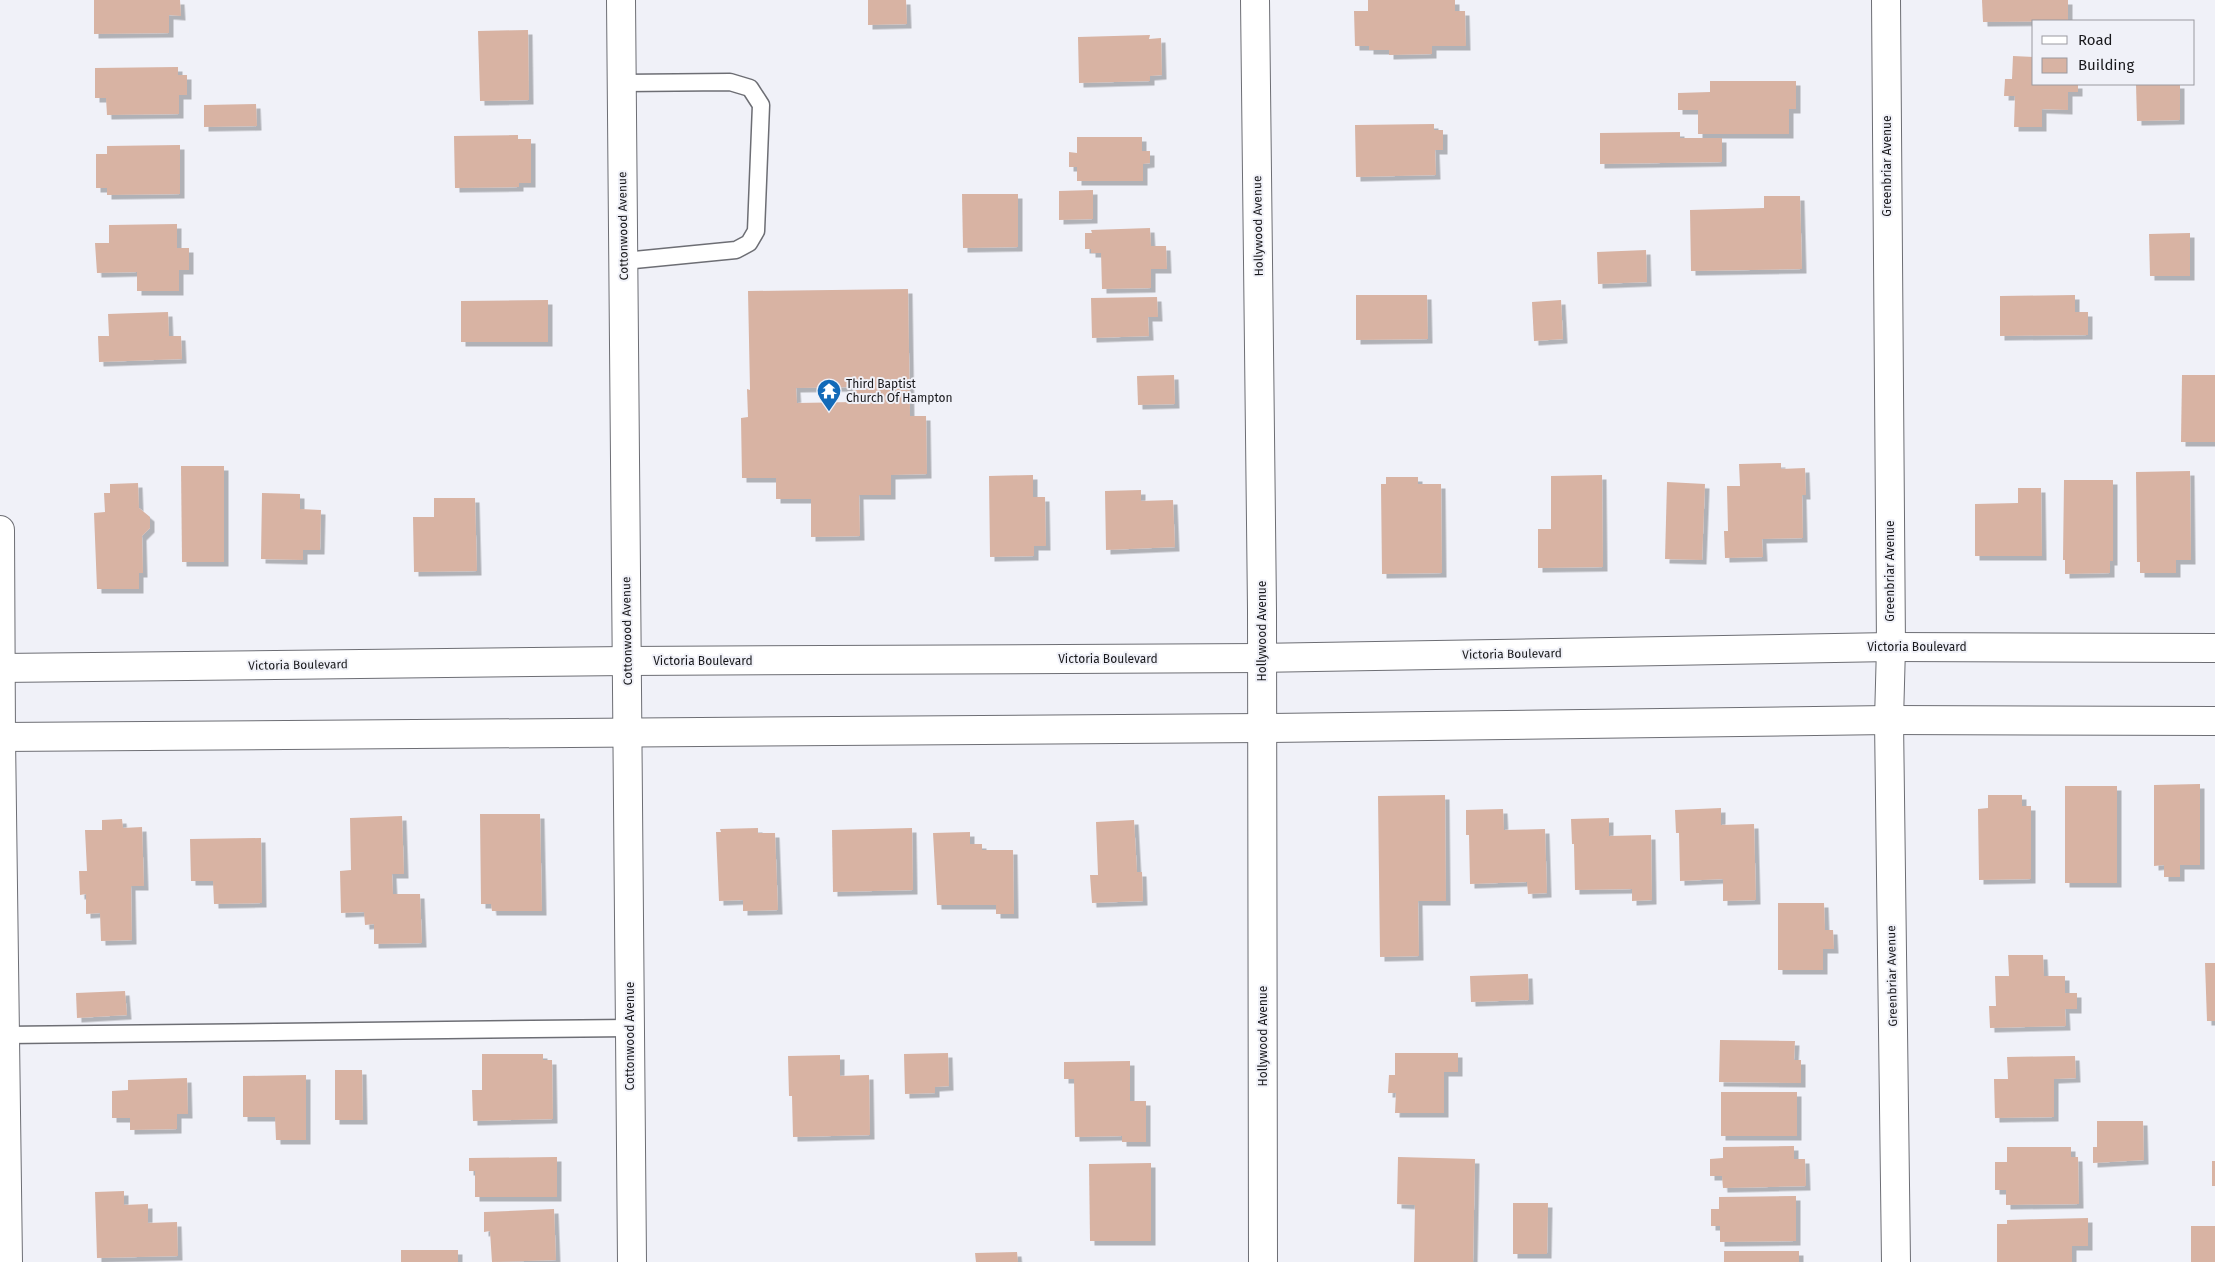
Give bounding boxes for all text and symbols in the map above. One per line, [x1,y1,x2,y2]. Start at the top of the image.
legend [2032,20,2195,85]
text: Road [2078,31,2113,49]
text: Building [2078,56,2134,74]
street label: Greenbriar Avenue [1880,115,1894,217]
street label: Cottonwood Avenue [615,171,631,281]
street label: Hollywood Avenue [1250,175,1266,277]
place label: Third Baptist Church Of Hampton [846,377,953,405]
temple icon: Third Baptist Church Of Hampton [816,378,842,412]
street label: Greenbriar Avenue [1883,520,1897,622]
street label: Cottonwood Avenue [619,576,635,686]
street label: Hollywood Avenue [1255,581,1269,681]
street label: Victoria Boulevard [1867,640,1967,654]
street label: Victoria Boulevard [1462,646,1562,662]
street label: Victoria Boulevard [1058,652,1158,666]
street label: Victoria Boulevard [653,654,753,668]
street label: Victoria Boulevard [248,657,348,673]
street label: Greenbriar Avenue [1884,925,1900,1027]
street label: Cottonwood Avenue [623,982,637,1090]
street label: Hollywood Avenue [1256,986,1270,1086]

